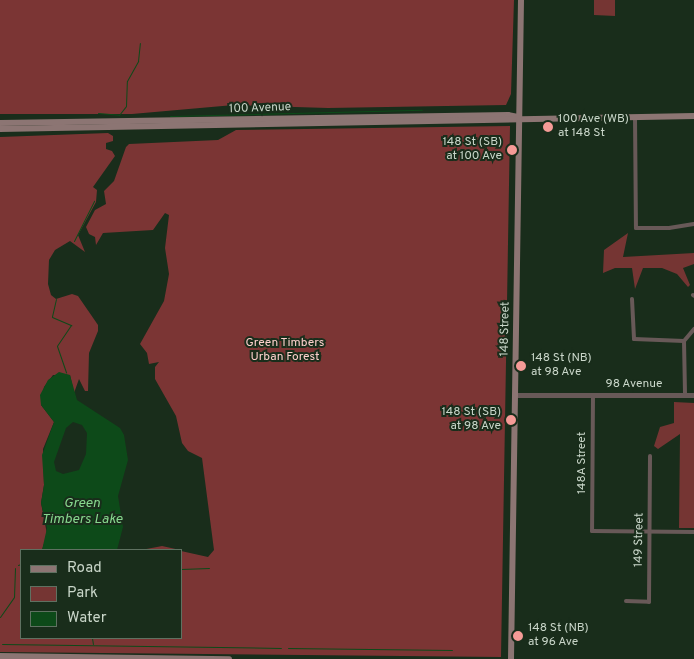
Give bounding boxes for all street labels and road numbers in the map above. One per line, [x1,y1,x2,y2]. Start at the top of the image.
street label: 100 Avenue [228,101,292,117]
street label: 148 Street [498,301,514,357]
street label: 98 Avenue [605,378,663,392]
street label: 148A Street [576,432,590,494]
street label: 149 Street [632,513,648,567]

